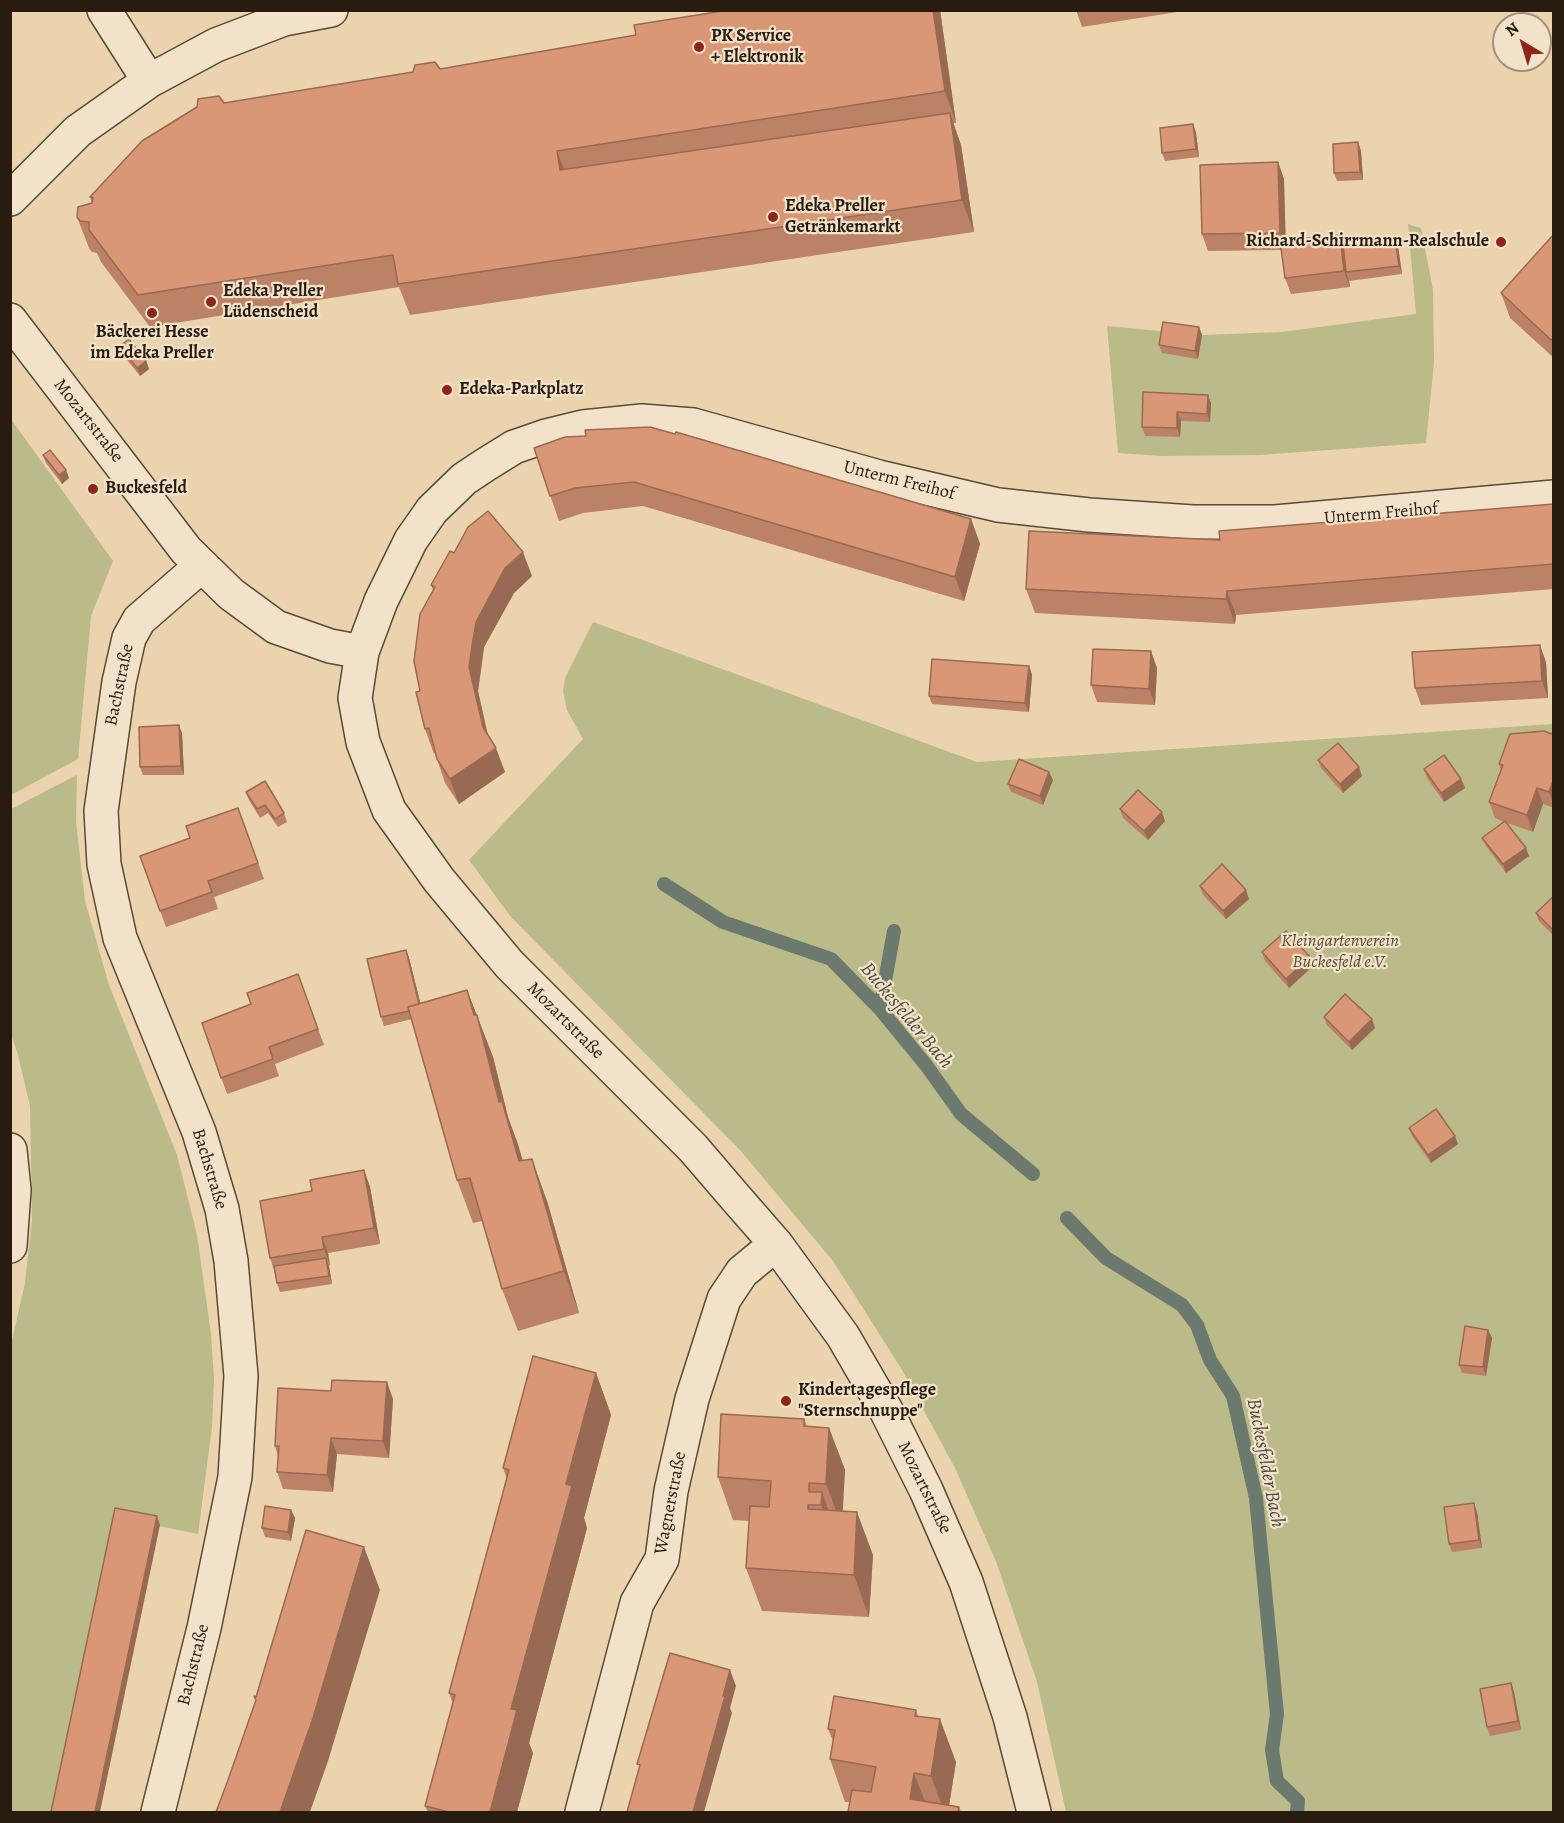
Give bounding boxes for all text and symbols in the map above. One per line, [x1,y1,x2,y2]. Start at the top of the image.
north arrow [1492,12,1552,72]
text: N [1501,17,1524,42]
place label: PK Service + Elektronik [711,26,803,68]
marker: PK Service + Elektronik [692,40,706,54]
place label: Edeka Preller Getränkemarkt [785,196,900,238]
marker: Edeka Preller Getränkemarkt [766,210,780,224]
place label: Richard-Schirrmann-Realschule [1246,231,1489,253]
marker: Richard-Schirrmann-Realschule [1494,235,1508,249]
place label: Edeka Preller Lüdenscheid [223,281,323,324]
marker: Edeka Preller Lüdenscheid [204,295,218,309]
marker: Bäckerei Hesse im Edeka Preller [145,306,159,320]
place label: Bäckerei Hesse im Edeka Preller [90,322,214,364]
street label: Mozartstraße [49,375,127,467]
place label: Edeka-Parkplatz [459,379,583,401]
marker: Edeka-Parkplatz [440,383,454,397]
street label: Unterm Freihof [841,457,957,505]
place label: Buckesfeld [105,478,187,500]
marker: Buckesfeld [86,482,100,496]
street label: Unterm Freihof [1323,498,1439,530]
street label: Bachstraße [101,642,139,728]
park label: Kleingartenverein Buckesfeld e.V. [1281,931,1399,974]
water label: Buckesfelder Bach [855,958,957,1074]
street label: Mozartstraße [522,978,608,1064]
street label: Bachstraße [186,1126,232,1212]
place label: Kindertagespflege "Sternschnuppe" [798,1380,936,1422]
marker: Kindertagespflege "Sternschnuppe" [779,1394,793,1408]
water label: Buckesfelder Bach [1241,1396,1289,1530]
street label: Mozartstraße [892,1438,956,1538]
street label: Wagnerstraße [650,1450,692,1556]
street label: Bachstraße [173,1622,215,1708]

